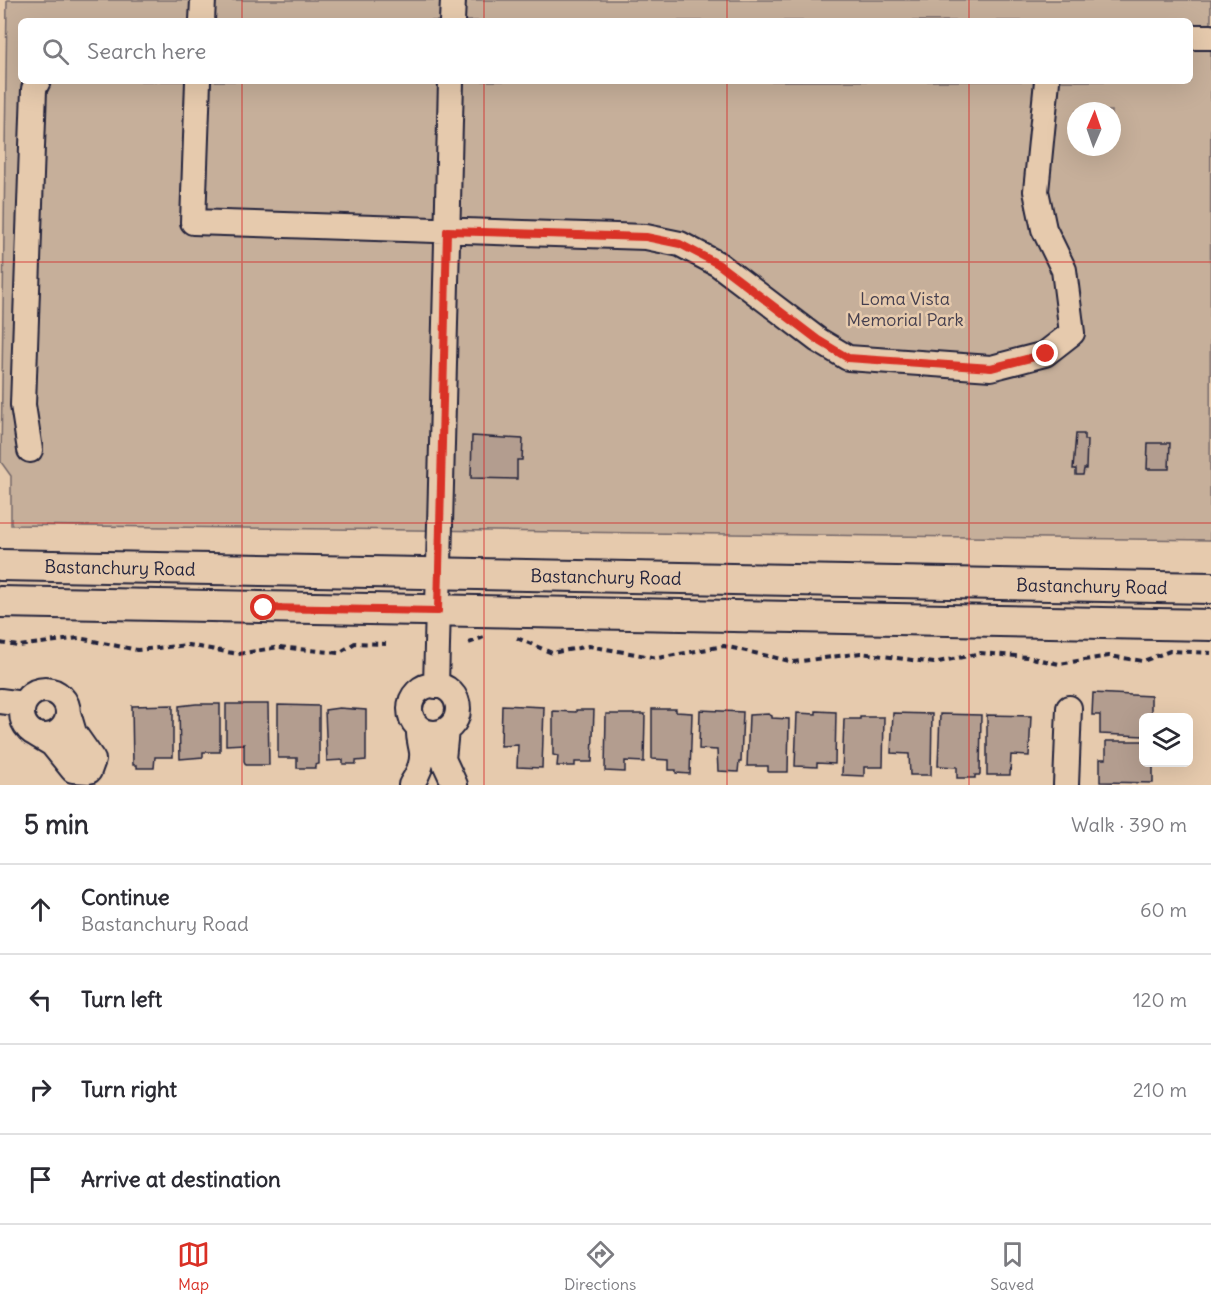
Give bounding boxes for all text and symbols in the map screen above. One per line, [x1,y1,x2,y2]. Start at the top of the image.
search box [18,18,1193,84]
icon: search [39,35,72,68]
text: Search here [87,37,206,65]
north arrow [1067,102,1121,156]
park label: Loma Vista Memorial Park [846,287,964,331]
route end [1032,340,1058,366]
street label: Bastanchury Road [44,554,196,580]
street label: Bastanchury Road [530,564,682,589]
street label: Bastanchury Road [1016,573,1168,599]
route start [250,594,276,620]
map controls [1139,713,1193,767]
button: layers [1139,713,1193,767]
text: 5 min [24,808,89,841]
text: Walk · 390 m [1071,812,1187,837]
text: Continue [81,883,170,911]
icon: ahead [24,893,57,926]
text: 60 m [1140,897,1187,922]
text: Bastanchury Road [81,911,249,936]
icon: left [24,983,57,1016]
text: Turn left [81,985,162,1013]
text: 120 m [1133,987,1187,1012]
icon: right [24,1073,57,1106]
text: Turn right [81,1075,177,1103]
text: 210 m [1133,1077,1187,1102]
icon: arrive [24,1163,57,1196]
text: Arrive at destination [81,1165,281,1193]
tab: Map [177,1238,210,1294]
tab: Directions [564,1238,636,1294]
tab: Saved [990,1238,1034,1294]

